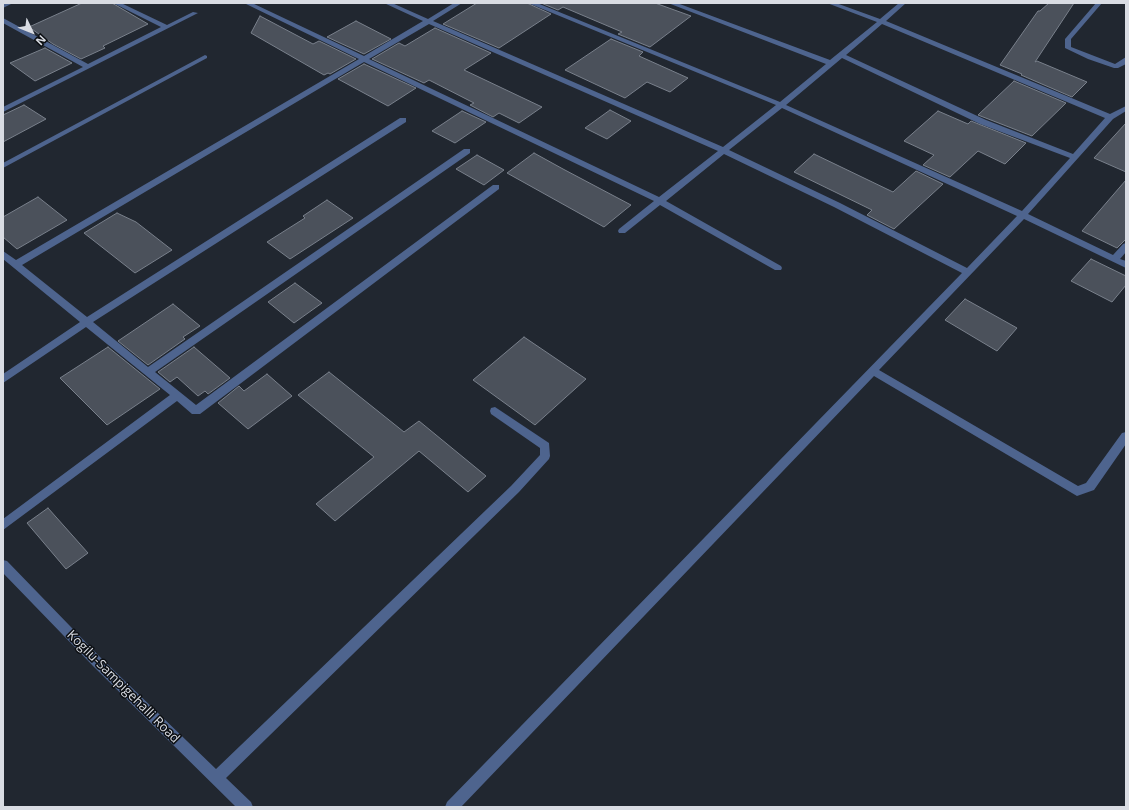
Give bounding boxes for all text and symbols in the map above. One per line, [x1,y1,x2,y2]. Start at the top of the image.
north arrow [12,12,52,52]
text: N [33,32,50,49]
street label: Kogilu-Sampigehalli Road [63,627,183,747]

